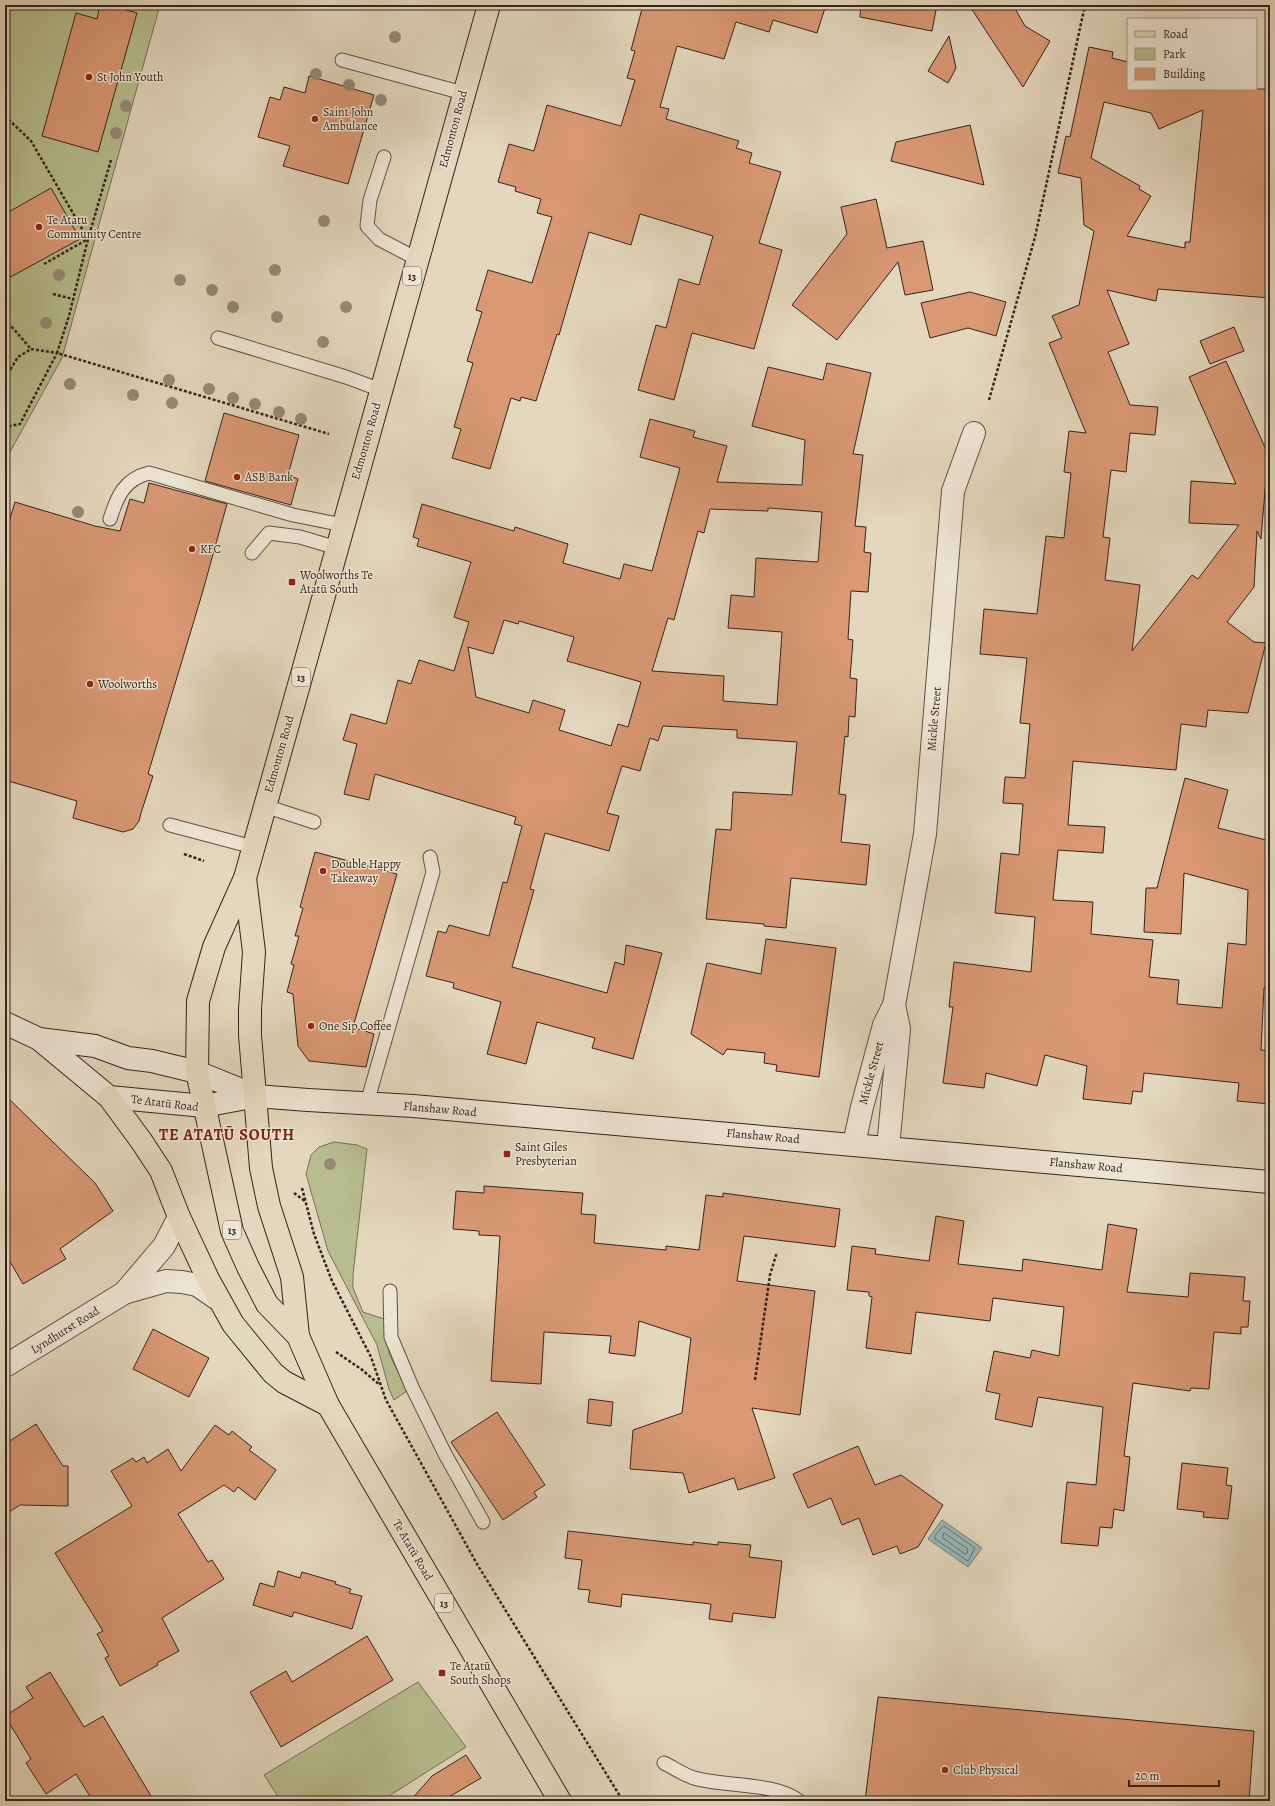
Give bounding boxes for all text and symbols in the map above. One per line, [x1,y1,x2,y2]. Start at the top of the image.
legend [1127,18,1257,90]
text: Road [1163,26,1189,42]
text: Park [1163,46,1186,62]
text: Building [1163,66,1205,82]
place label: St John Youth [97,69,164,85]
marker: St John Youth [84,72,94,82]
street label: Edmonton Road [435,88,471,170]
place label: Saint John Ambulance [322,104,378,134]
marker: Saint John Ambulance [310,114,320,124]
place label: Te Atatu Community Centre [47,212,141,242]
marker: Te Atatu Community Centre [34,222,44,232]
road number: 13 [403,267,421,285]
street label: Edmonton Road [347,400,385,481]
place label: ASB Bank [244,469,293,485]
marker: ASB Bank [232,472,242,482]
place label: KFC [200,541,221,557]
marker: KFC [187,544,197,554]
place label: Woolworths Te Atatū South [299,567,373,597]
marker: Woolworths Te Atatū South [287,577,297,587]
road number: 13 [292,668,310,686]
place label: Woolworths [97,676,157,692]
marker: Woolworths [85,679,95,689]
street label: Mickle Street [923,686,945,752]
street label: Edmonton Road [260,713,298,794]
place label: Double Happy Takeaway [331,856,402,886]
marker: Double Happy Takeaway [318,866,328,876]
place label: One Sip Coffee [319,1018,391,1034]
marker: One Sip Coffee [306,1021,316,1031]
street label: Mickle Street [855,1040,887,1106]
street label: Te Atatū Road [130,1091,200,1115]
street label: Flanshaw Road [403,1098,478,1120]
district label: TE ATATŪ SOUTH [159,1124,295,1146]
street label: Flanshaw Road [726,1125,801,1147]
place label: Saint Giles Presbyterian [515,1139,577,1169]
marker: Saint Giles Presbyterian [502,1149,512,1159]
street label: Flanshaw Road [1049,1154,1124,1176]
road number: 13 [223,1221,241,1239]
street label: Lyndhurst Road [28,1302,103,1357]
street label: Te Atatū Road [389,1517,437,1584]
road number: 13 [435,1594,453,1612]
place label: Te Atatū South Shops [450,1658,511,1688]
marker: Te Atatū South Shops [437,1668,447,1678]
place label: Club Physical [953,1762,1018,1778]
scale bar [1129,1762,1219,1788]
marker: Club Physical [940,1765,950,1775]
text: 20 m [1135,1768,1159,1784]

